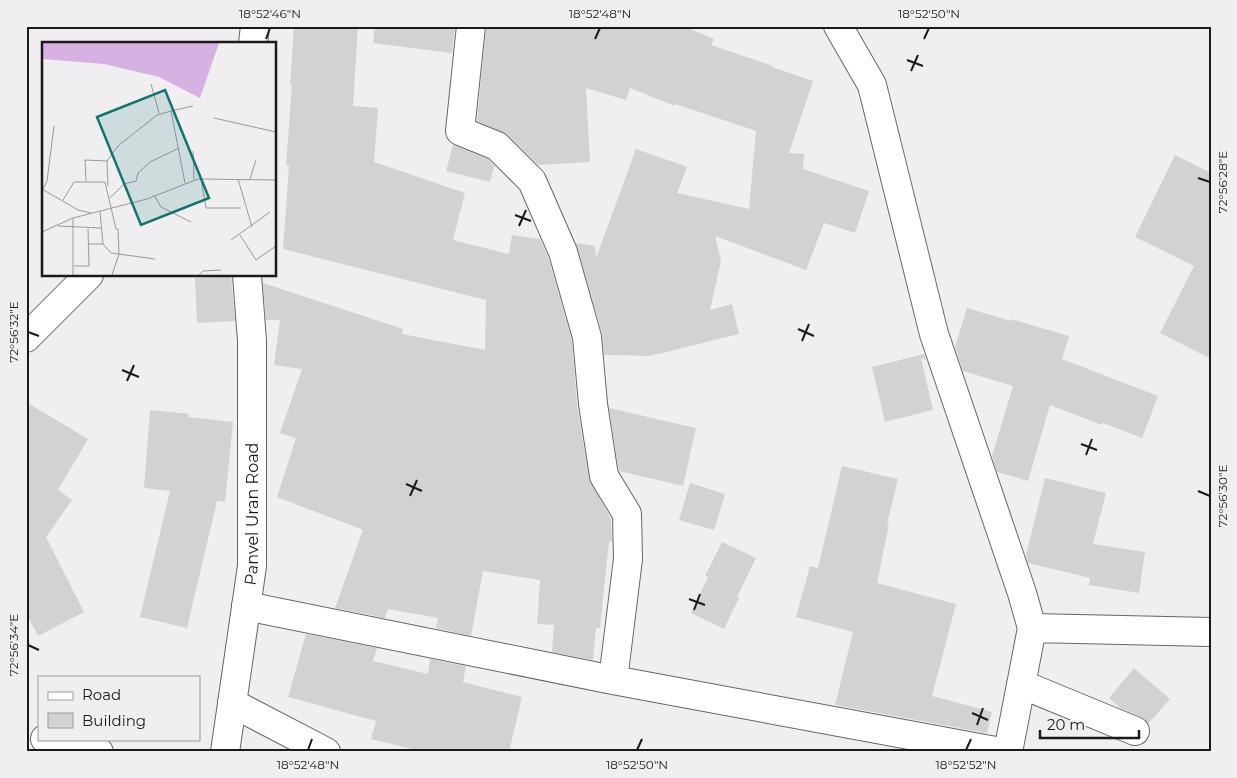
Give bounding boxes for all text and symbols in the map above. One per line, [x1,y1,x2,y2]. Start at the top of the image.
text: 18°52'46"N [239,6,301,21]
text: 18°52'48"N [569,6,631,21]
text: 18°52'50"N [898,6,960,21]
inset map [42,42,276,276]
text: 72°56'28"E [1215,151,1230,213]
text: 72°56'32"E [6,301,21,363]
street label: Panvel Uran Road [240,443,262,587]
text: 72°56'30"E [1215,465,1230,527]
text: 72°56'34"E [6,614,21,676]
legend [38,676,200,740]
text: Road [82,685,121,704]
scale bar [1040,708,1138,740]
text: Building [82,711,146,730]
text: 20 m [1047,715,1085,734]
text: 18°52'48"N [277,757,339,772]
text: 18°52'50"N [606,757,668,772]
text: 18°52'52"N [936,757,996,772]

